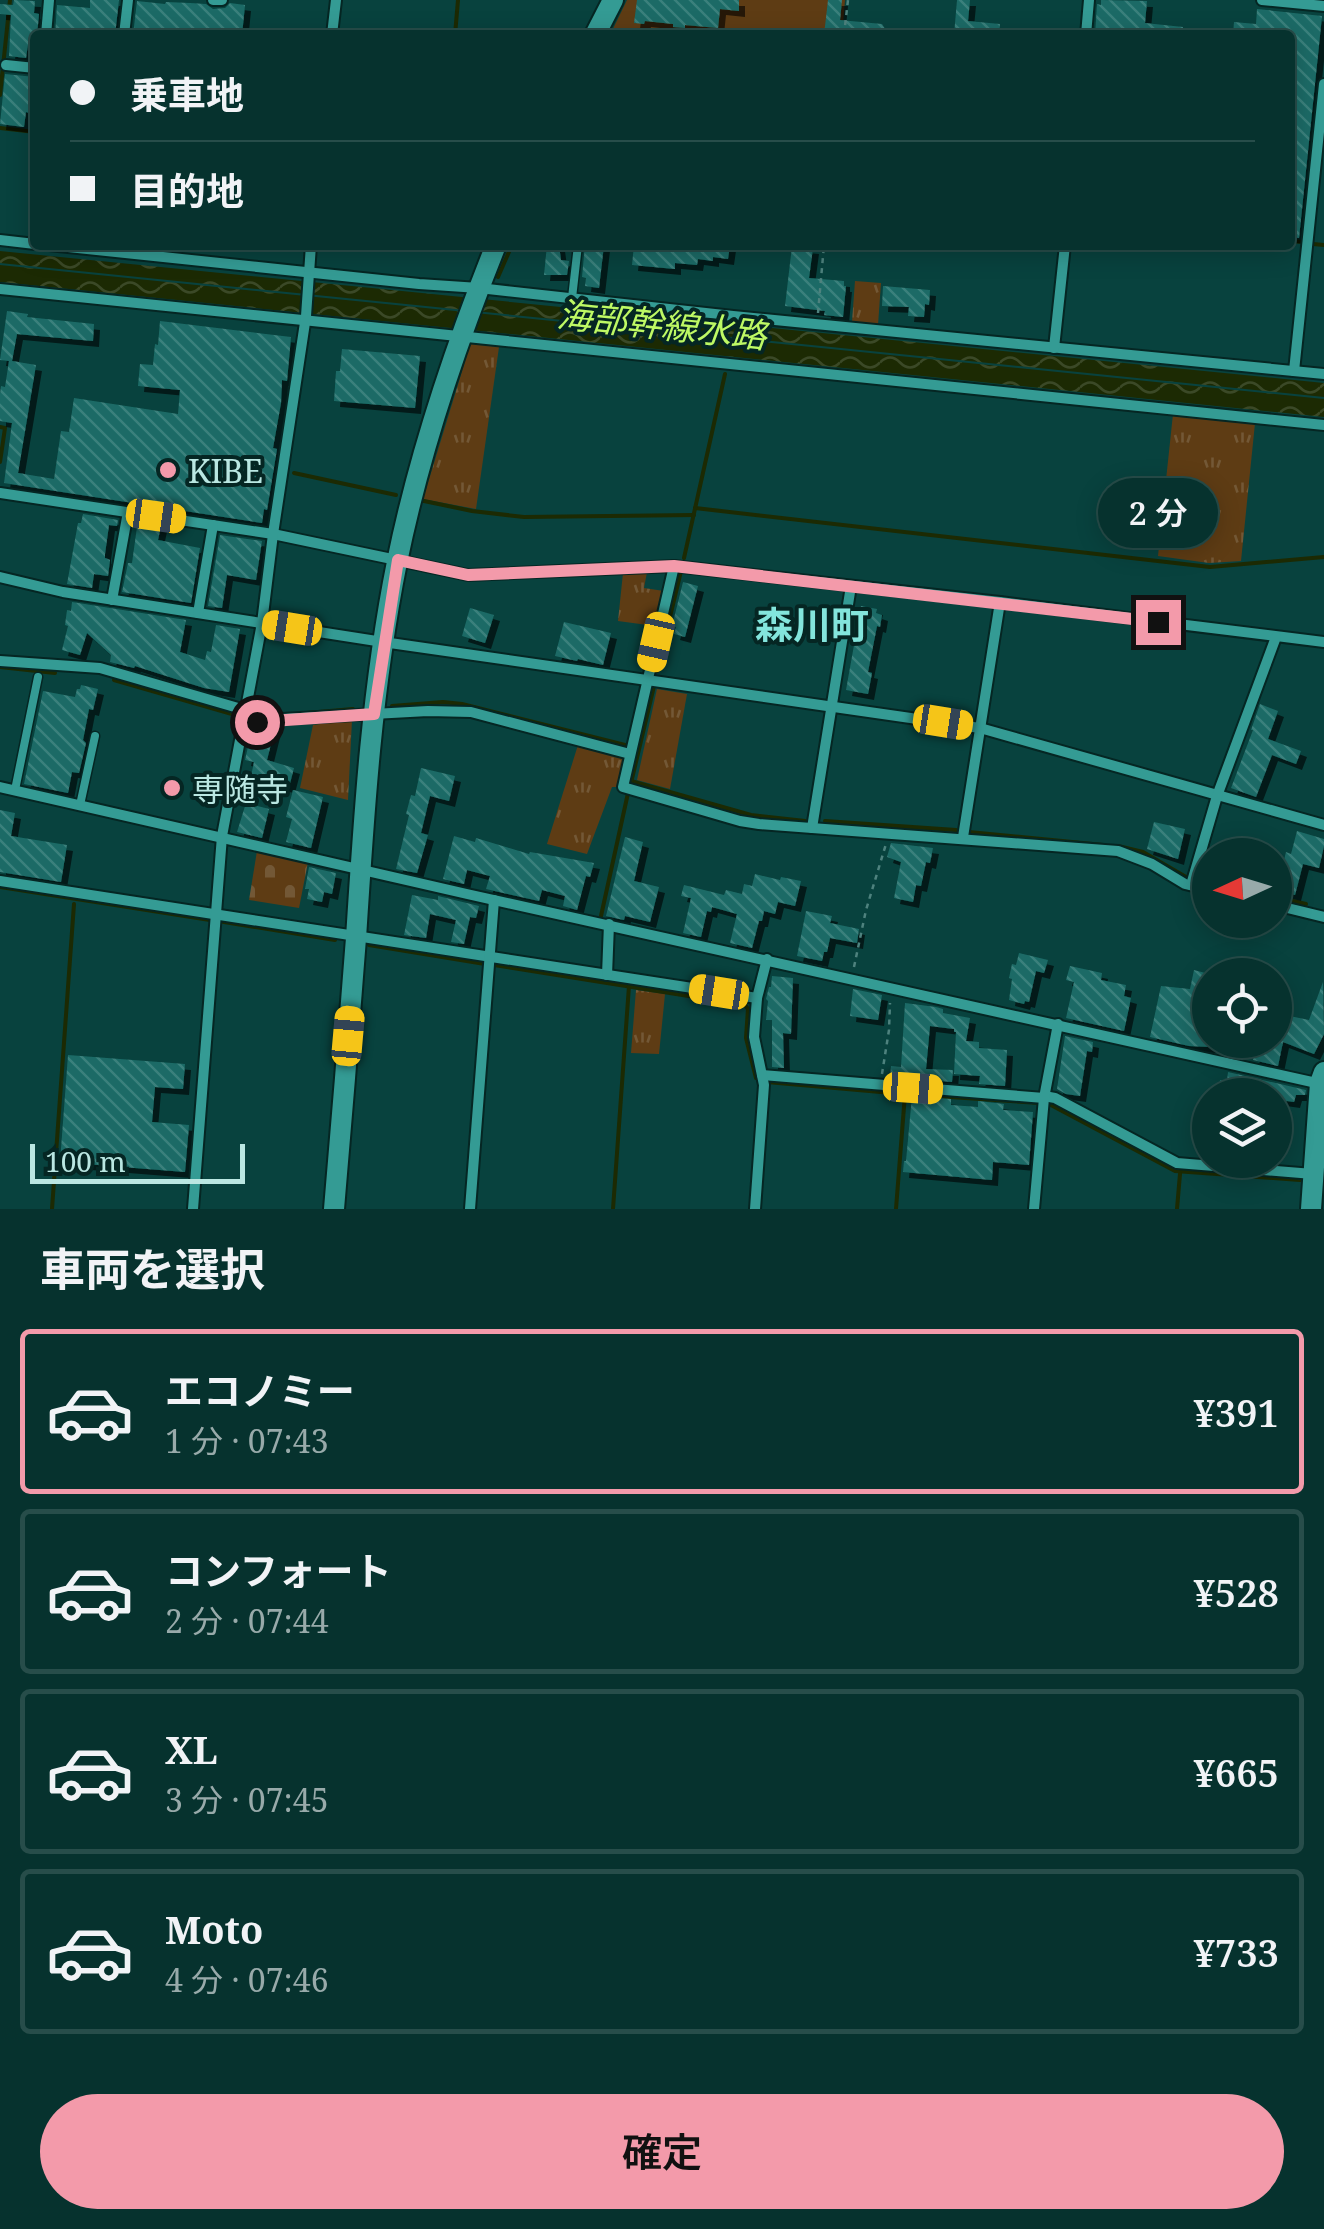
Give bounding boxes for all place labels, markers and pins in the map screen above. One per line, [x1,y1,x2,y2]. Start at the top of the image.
place label: KIBE [188,449,263,492]
marker: KIBE [157,459,179,481]
place label: 専随寺 [192,767,288,810]
marker: 専随寺 [161,777,183,799]

